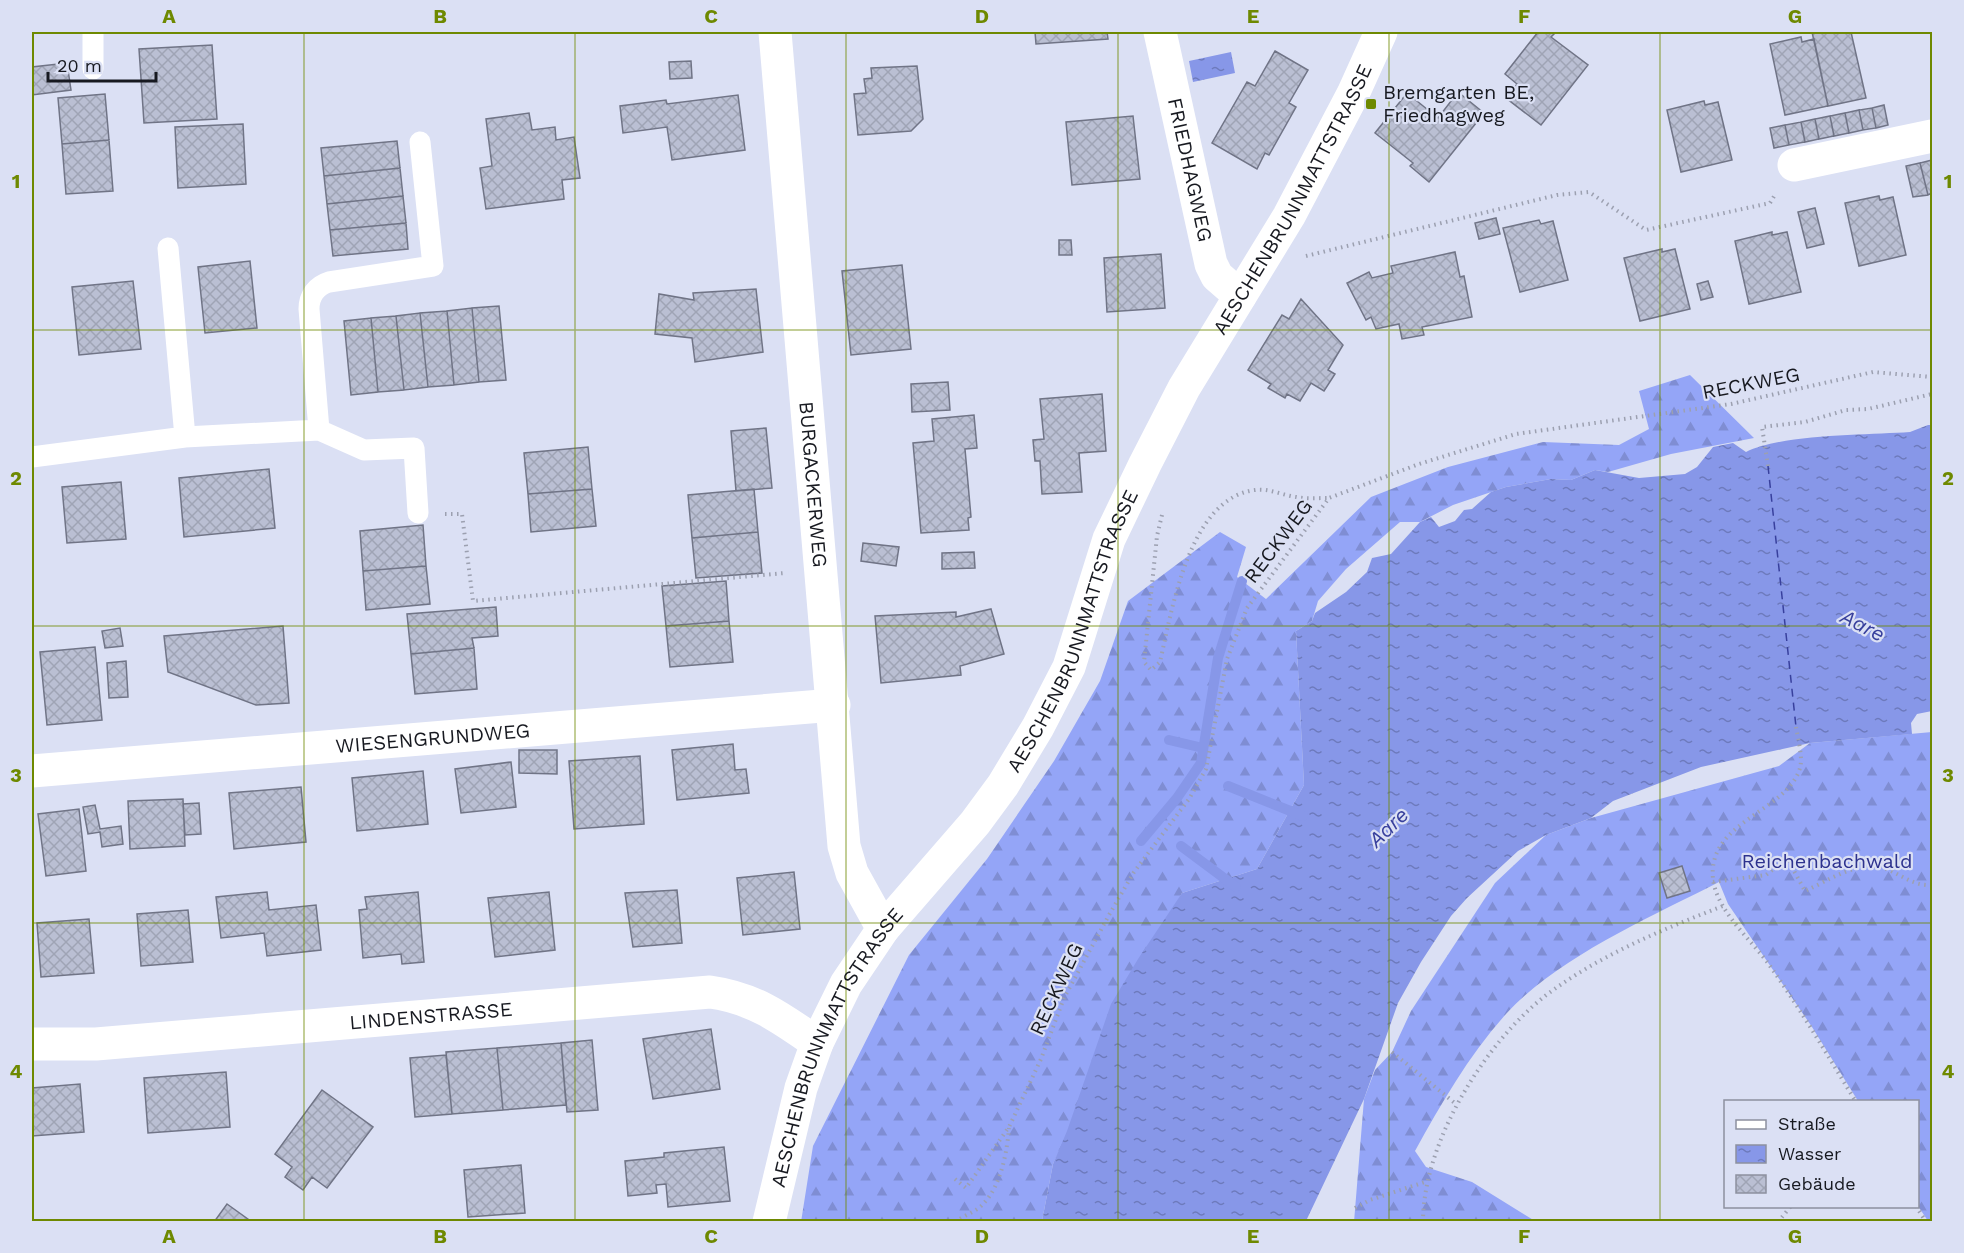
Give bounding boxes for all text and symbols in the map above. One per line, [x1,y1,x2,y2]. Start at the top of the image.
text: A [162,4,176,28]
text: B [433,4,447,28]
text: C [704,4,718,28]
text: D [975,4,989,28]
text: E [1247,4,1259,28]
text: F [1518,4,1530,28]
text: G [1788,4,1802,28]
scale bar [48,45,156,83]
text: 20 m [57,55,102,76]
street label: AESCHENBRUNNMATTSTRASSE [1208,60,1377,339]
place label: Bremgarten BE, Friedhagweg [1383,80,1534,127]
street label: FRIEDHAGWEG [1163,96,1218,244]
marker: Bremgarten BE, Friedhagweg [1364,97,1378,111]
text: 1 [12,169,20,193]
text: 1 [1944,169,1952,193]
street label: RECKWEG [1700,362,1802,404]
street label: BURGACKERWEG [794,400,832,568]
text: 2 [10,466,22,490]
text: 2 [1942,466,1954,490]
street label: AESCHENBRUNNMATTSTRASSE [1002,486,1143,777]
street label: RECKWEG [1239,494,1317,588]
water label: Aare [1836,603,1889,647]
street label: WIESENGRUNDWEG [334,718,531,758]
text: 3 [10,763,22,787]
text: 3 [1942,763,1954,787]
water label: Aare [1362,802,1413,853]
park label: Reichenbachwald [1741,849,1913,873]
street label: AESCHENBRUNNMATTSTRASSE [766,903,908,1190]
street label: RECKWEG [1024,939,1088,1039]
street label: LINDENSTRASSE [348,997,513,1035]
text: 4 [10,1059,23,1083]
text: 4 [1942,1059,1955,1083]
legend [1724,1100,1919,1208]
text: Straße [1778,1113,1836,1134]
text: Wasser [1778,1143,1841,1164]
text: Gebäude [1778,1173,1856,1194]
text: A [162,1224,176,1248]
text: B [433,1224,447,1248]
text: C [704,1224,718,1248]
text: D [975,1224,989,1248]
text: E [1247,1224,1259,1248]
text: F [1518,1224,1530,1248]
text: G [1788,1224,1802,1248]

